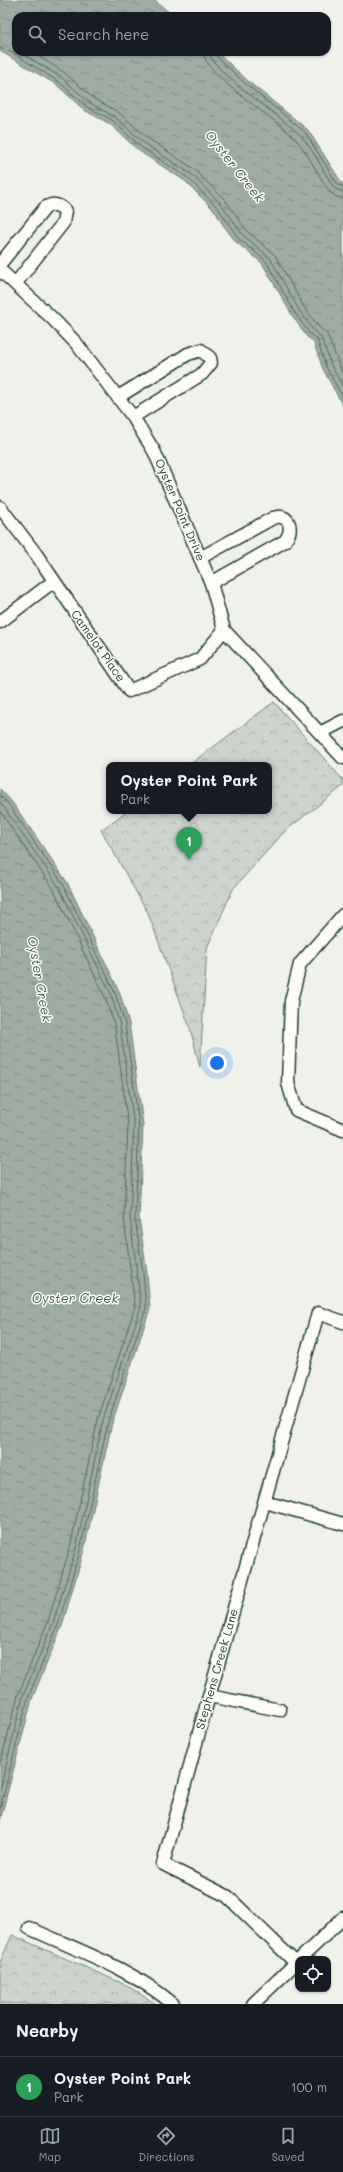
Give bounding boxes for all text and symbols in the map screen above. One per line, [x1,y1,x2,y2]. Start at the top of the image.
search box [12,12,331,56]
icon: search [26,23,48,45]
text: Search here [58,24,149,44]
water label: Oyster Creek [202,126,269,206]
street label: Oyster Point Drive [152,456,210,563]
street label: Camelot Place [68,606,130,685]
popup [106,762,272,814]
text: Oyster Point Park [120,770,258,790]
text: Park [120,790,150,807]
pin: 1 [176,827,202,860]
water label: Oyster Creek [25,935,57,1024]
your location [207,1053,227,1073]
water label: Oyster Creek [32,1289,119,1306]
street label: Stephens Creek Lane [191,1606,241,1731]
map controls [295,1956,331,1992]
button: locate [295,1956,331,1992]
text: Nearby [16,2019,78,2041]
text: Oyster Point Park [54,2068,191,2088]
text: 1 [26,2078,32,2095]
text: 100 m [291,2078,327,2095]
text: Park [54,2088,83,2105]
tab: Map [39,2125,61,2164]
tab: Directions [138,2125,194,2164]
tab: Saved [272,2125,304,2164]

